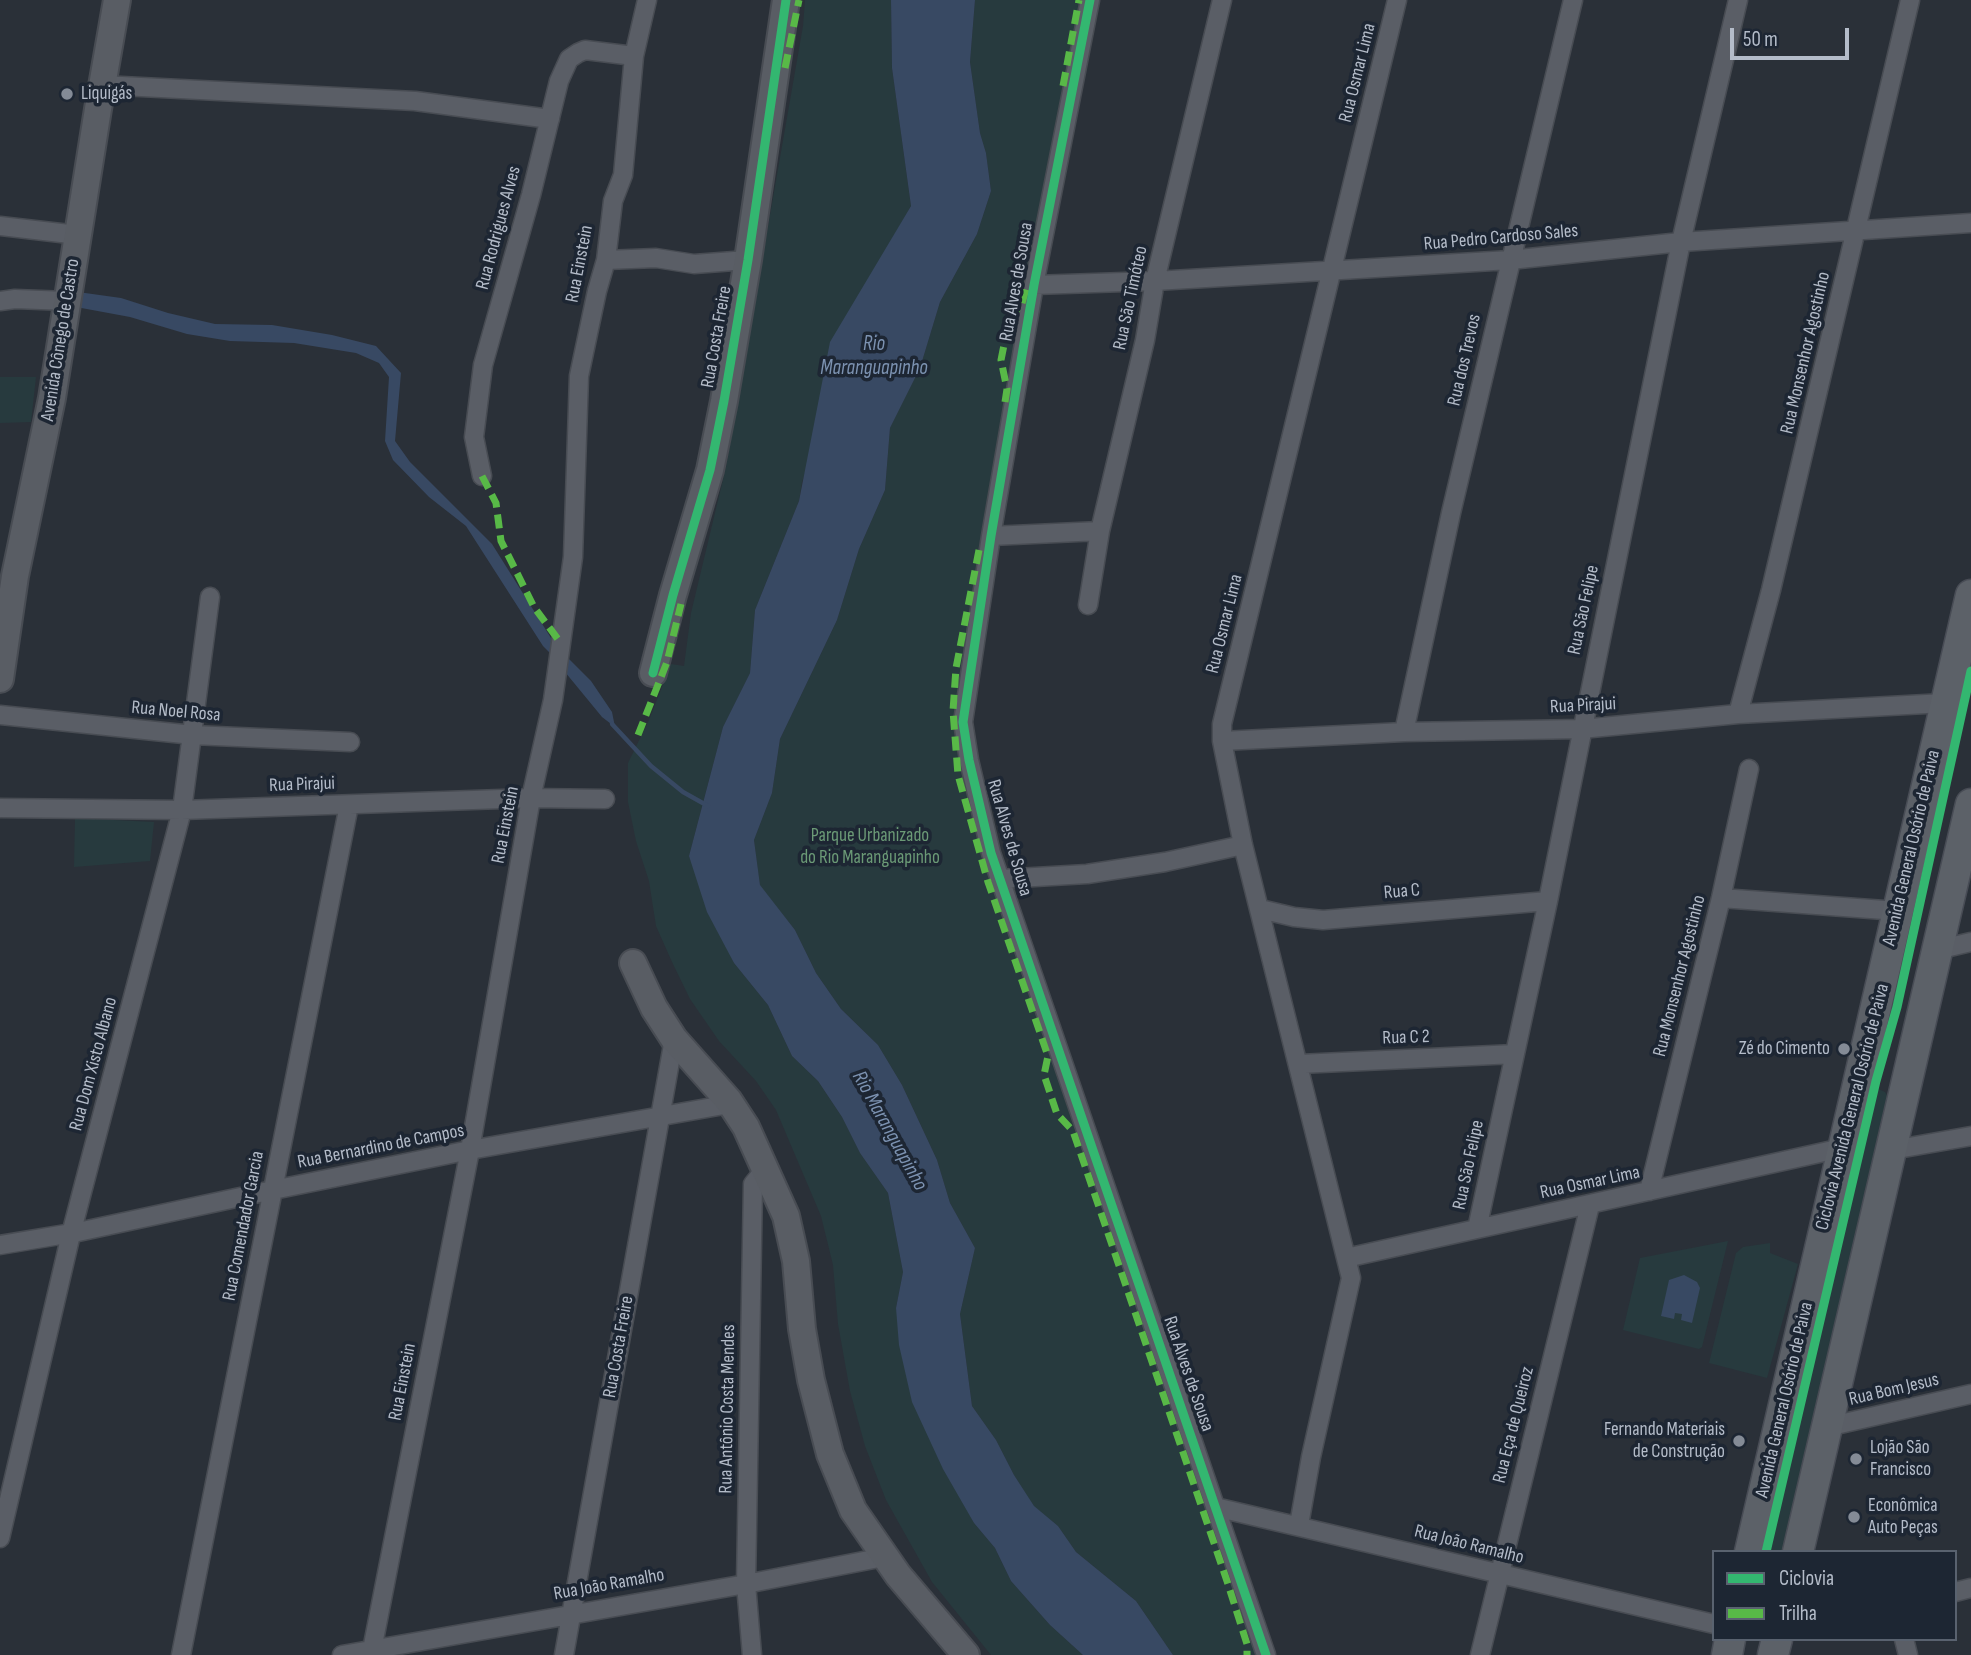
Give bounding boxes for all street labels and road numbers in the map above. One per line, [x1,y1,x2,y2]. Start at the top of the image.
street label: Rua Osmar Lima [1335,21,1381,125]
street label: Rua Rodrigues Alves [472,164,526,292]
street label: Rua Pedro Cardoso Sales [1423,220,1579,256]
street label: Rua Alves de Sousa [995,221,1039,343]
street label: Rua Einstein [561,223,599,305]
street label: Rua São Timóteo [1109,244,1153,352]
street label: Avenida Cônego de Castro [37,257,85,423]
street label: Rua Monsenhor Agostinho [1776,270,1836,436]
street label: Rua Costa Freire [697,284,737,390]
street label: Rua dos Trevos [1443,312,1487,408]
street label: Rua São Felipe [1563,563,1605,657]
street label: Rua Osmar Lima [1202,572,1248,676]
street label: Rua Pirajui [1549,693,1617,719]
street label: Rua Noel Rosa [131,697,221,727]
street label: Avenida General Osório de Paiva [1878,748,1946,948]
street label: Rua Pirajui [269,772,335,798]
street label: Rua Alves de Sousa [981,777,1037,899]
street label: Rua Einstein [487,784,525,866]
street label: Rua C [1383,879,1421,905]
street label: Rua Monsenhor Agostinho [1649,893,1711,1059]
street label: Ciclovia Avenida General Osório de Paiva [1811,981,1895,1233]
street label: Rua Dom Xisto Albano [65,995,123,1133]
street label: Rua C 2 [1382,1026,1430,1050]
street label: Rua São Felipe [1448,1118,1490,1212]
street label: Rua Bernardino de Campos [296,1120,466,1174]
street label: Rua Comendador Garcia [218,1149,270,1303]
street label: Rua Osmar Lima [1538,1161,1642,1205]
street label: Rua Costa Freire [599,1294,639,1400]
street label: Avenida General Osório de Paiva [1751,1300,1819,1500]
street label: Rua Alves de Sousa [1158,1313,1218,1435]
street label: Rua Antônio Costa Mendes [715,1324,741,1494]
street label: Rua Einstein [384,1341,422,1423]
street label: Rua Eça de Queiroz [1489,1364,1539,1486]
street label: Rua Bom Jesus [1847,1369,1941,1411]
street label: Rua João Ramalho [1412,1520,1526,1570]
street label: Rua João Ramalho [552,1564,666,1606]

